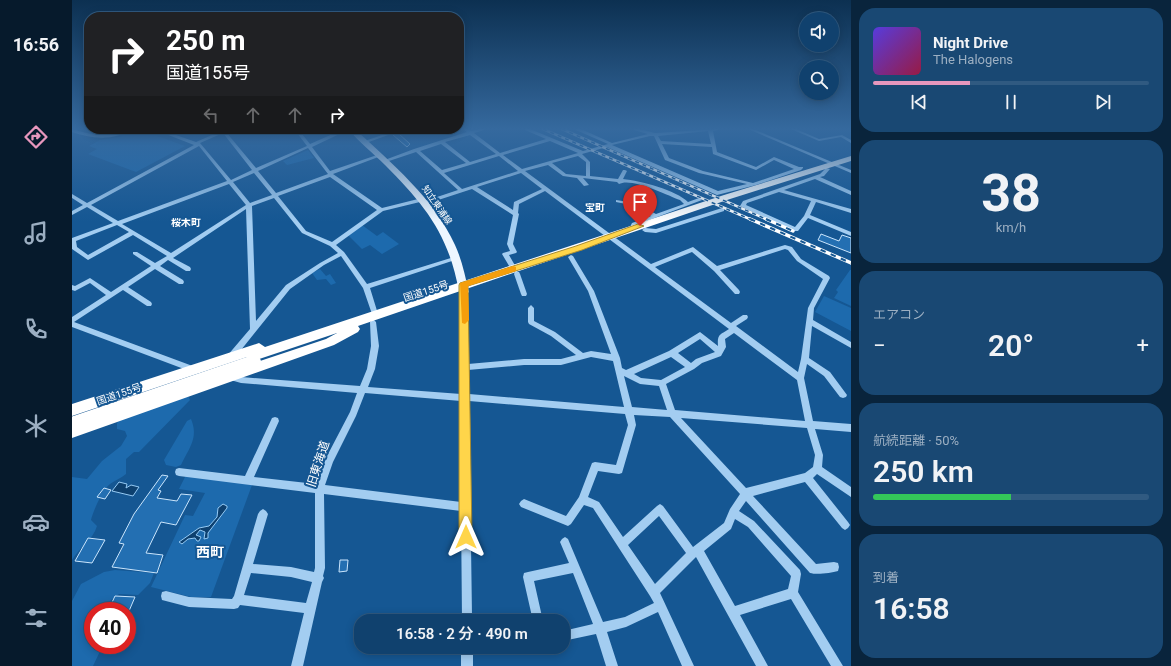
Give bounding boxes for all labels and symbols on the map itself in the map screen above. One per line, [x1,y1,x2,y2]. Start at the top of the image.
street label: 知立東浦線 [420,183,455,227]
pin [623,185,657,226]
district label: 宝町 [585,202,605,213]
district label: 桜木町 [171,217,201,228]
street label: 国道155号 [402,279,450,303]
street label: 国道155号 [95,381,143,407]
street label: 旧東海道 [304,439,332,489]
position arrow [445,516,487,558]
district label: 西町 [196,544,224,560]
speed limit sign: 40 [84,602,136,654]

